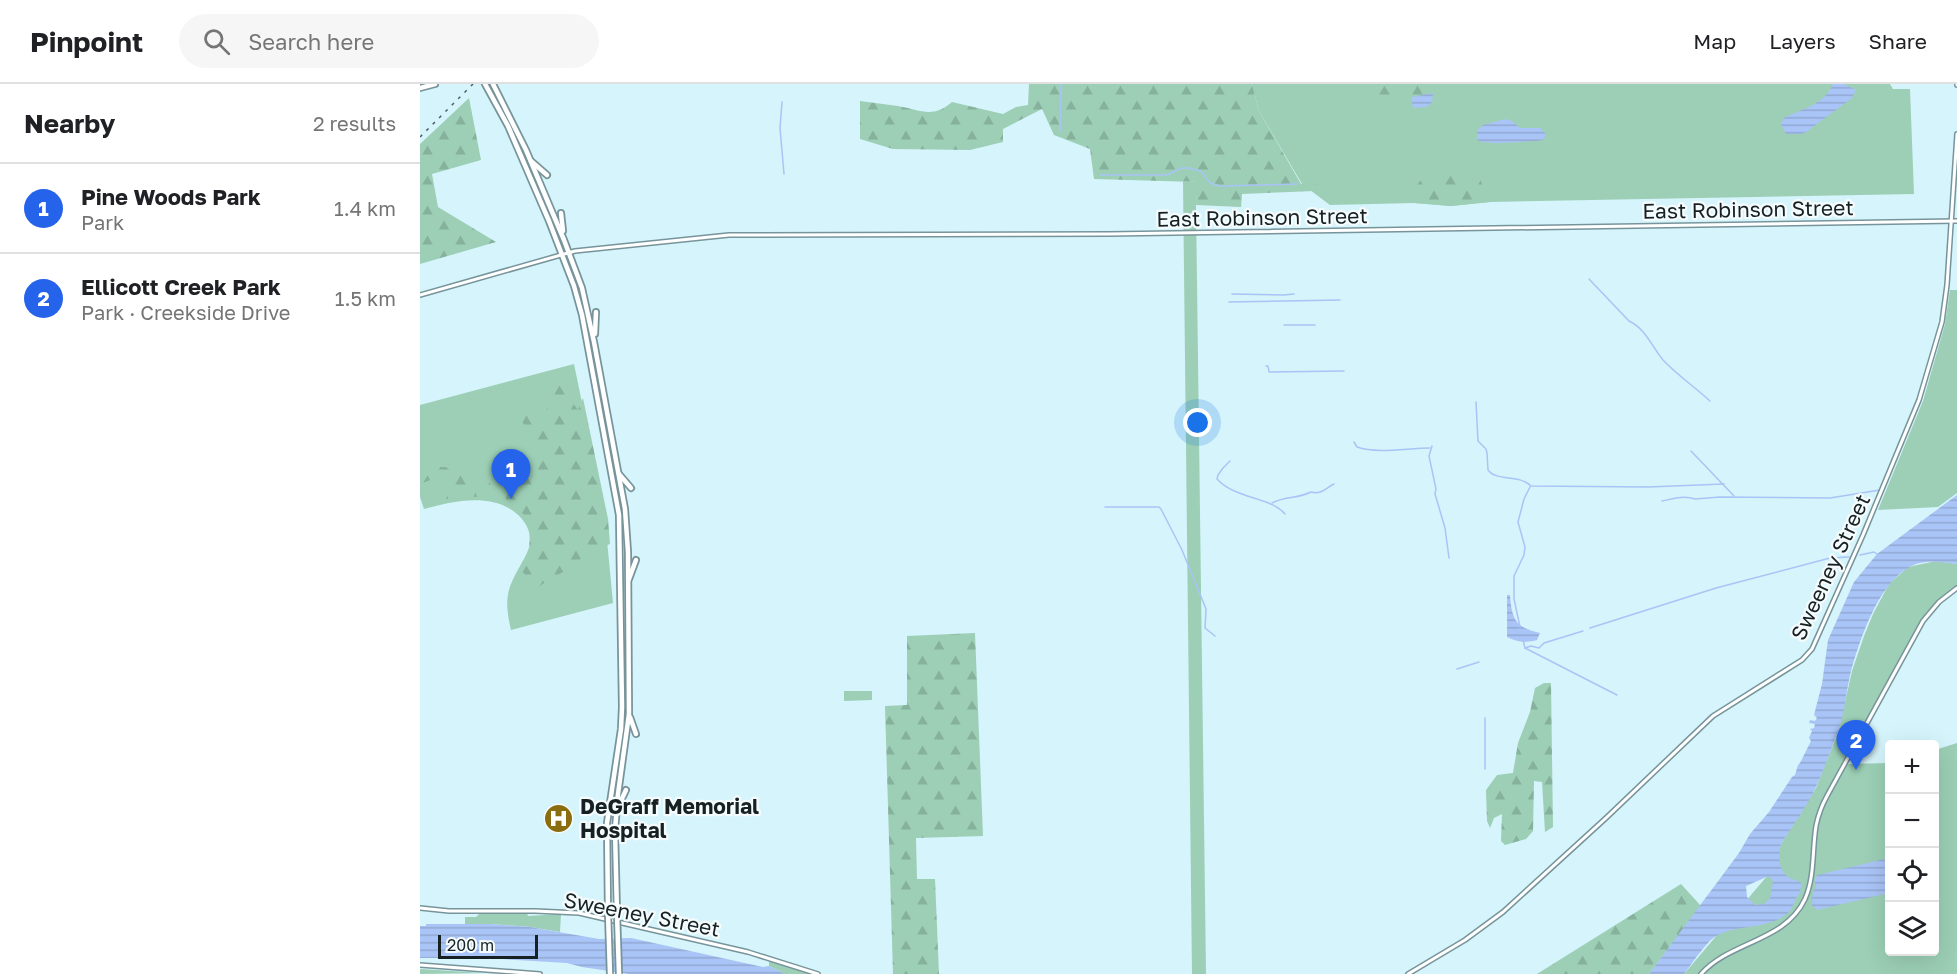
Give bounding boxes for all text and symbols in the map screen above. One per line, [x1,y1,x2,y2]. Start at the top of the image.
search box [179,14,599,68]
text: Pinpoint [30,25,143,58]
icon: search [200,25,233,58]
text: Search here [248,28,374,55]
text: Map [1693,28,1736,54]
text: Layers [1769,28,1836,54]
text: Share [1869,28,1927,54]
text: Nearby [24,108,115,139]
text: 2 results [313,111,396,135]
text: Pine Woods Park [81,183,261,210]
street label: East Robinson Street [1642,194,1854,224]
text: 1 [38,196,49,220]
text: 1.4 km [334,196,396,220]
street label: East Robinson Street [1156,202,1368,232]
text: Park [81,210,124,234]
text: Ellicott Creek Park [81,273,281,300]
text: 2 [37,286,50,310]
text: 1.5 km [335,286,396,310]
text: Park · Creekside Drive [81,300,290,324]
your location [1183,408,1212,437]
pin: 1 [492,450,530,499]
street label: Sweeney Street [1785,490,1875,644]
pin: 2 [1836,720,1876,770]
map controls [1885,740,1939,956]
button: + [1885,740,1939,794]
place label: DeGraff Memorial Hospital [580,793,759,843]
button: − [1885,794,1939,848]
hospital icon: DeGraff Memorial Hospital [543,802,575,834]
button: locate [1885,848,1939,902]
street label: Sweeney Street [562,886,722,942]
button: layers [1885,902,1939,956]
scale bar [438,932,538,960]
text: 200 m [447,935,494,955]

